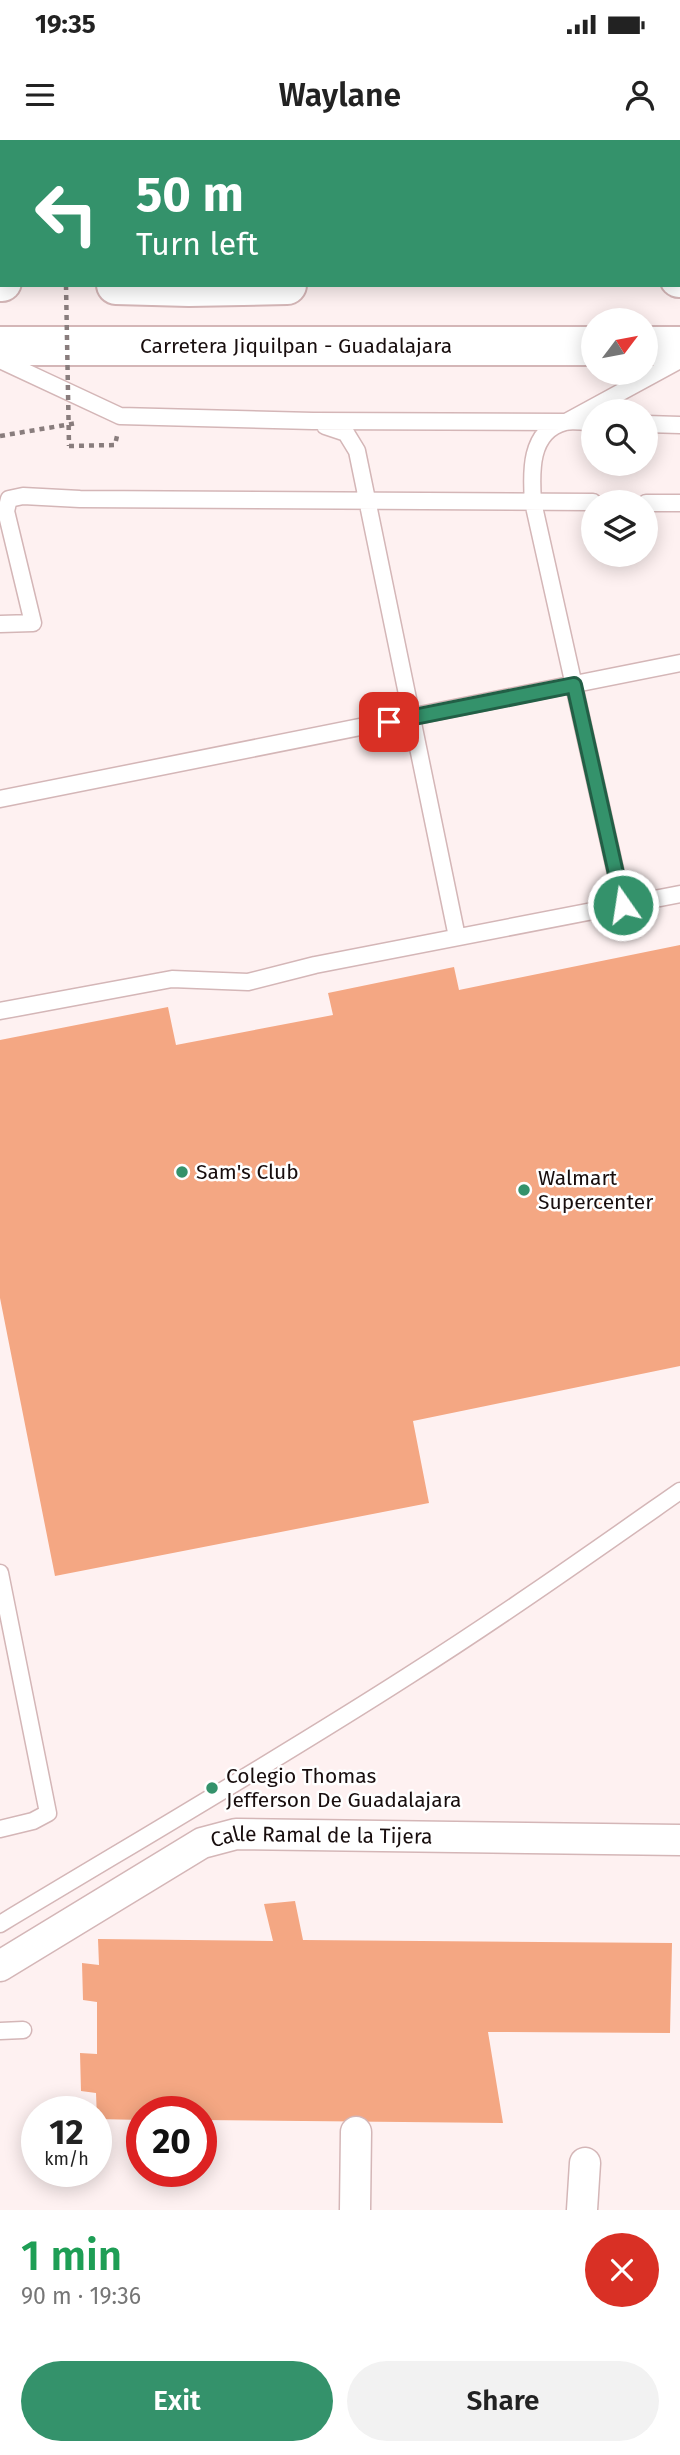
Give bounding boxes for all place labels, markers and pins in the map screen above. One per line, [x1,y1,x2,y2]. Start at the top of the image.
pin [359,692,419,752]
place label: Sam's Club [196,1159,299,1185]
marker: Sam's Club [174,1164,190,1180]
place label: Walmart Supercenter [538,1165,653,1215]
marker: Walmart Supercenter [516,1182,532,1198]
place label: Colegio Thomas Jefferson De Guadalajara [226,1763,461,1813]
marker: Colegio Thomas Jefferson De Guadalajara [204,1780,220,1796]

